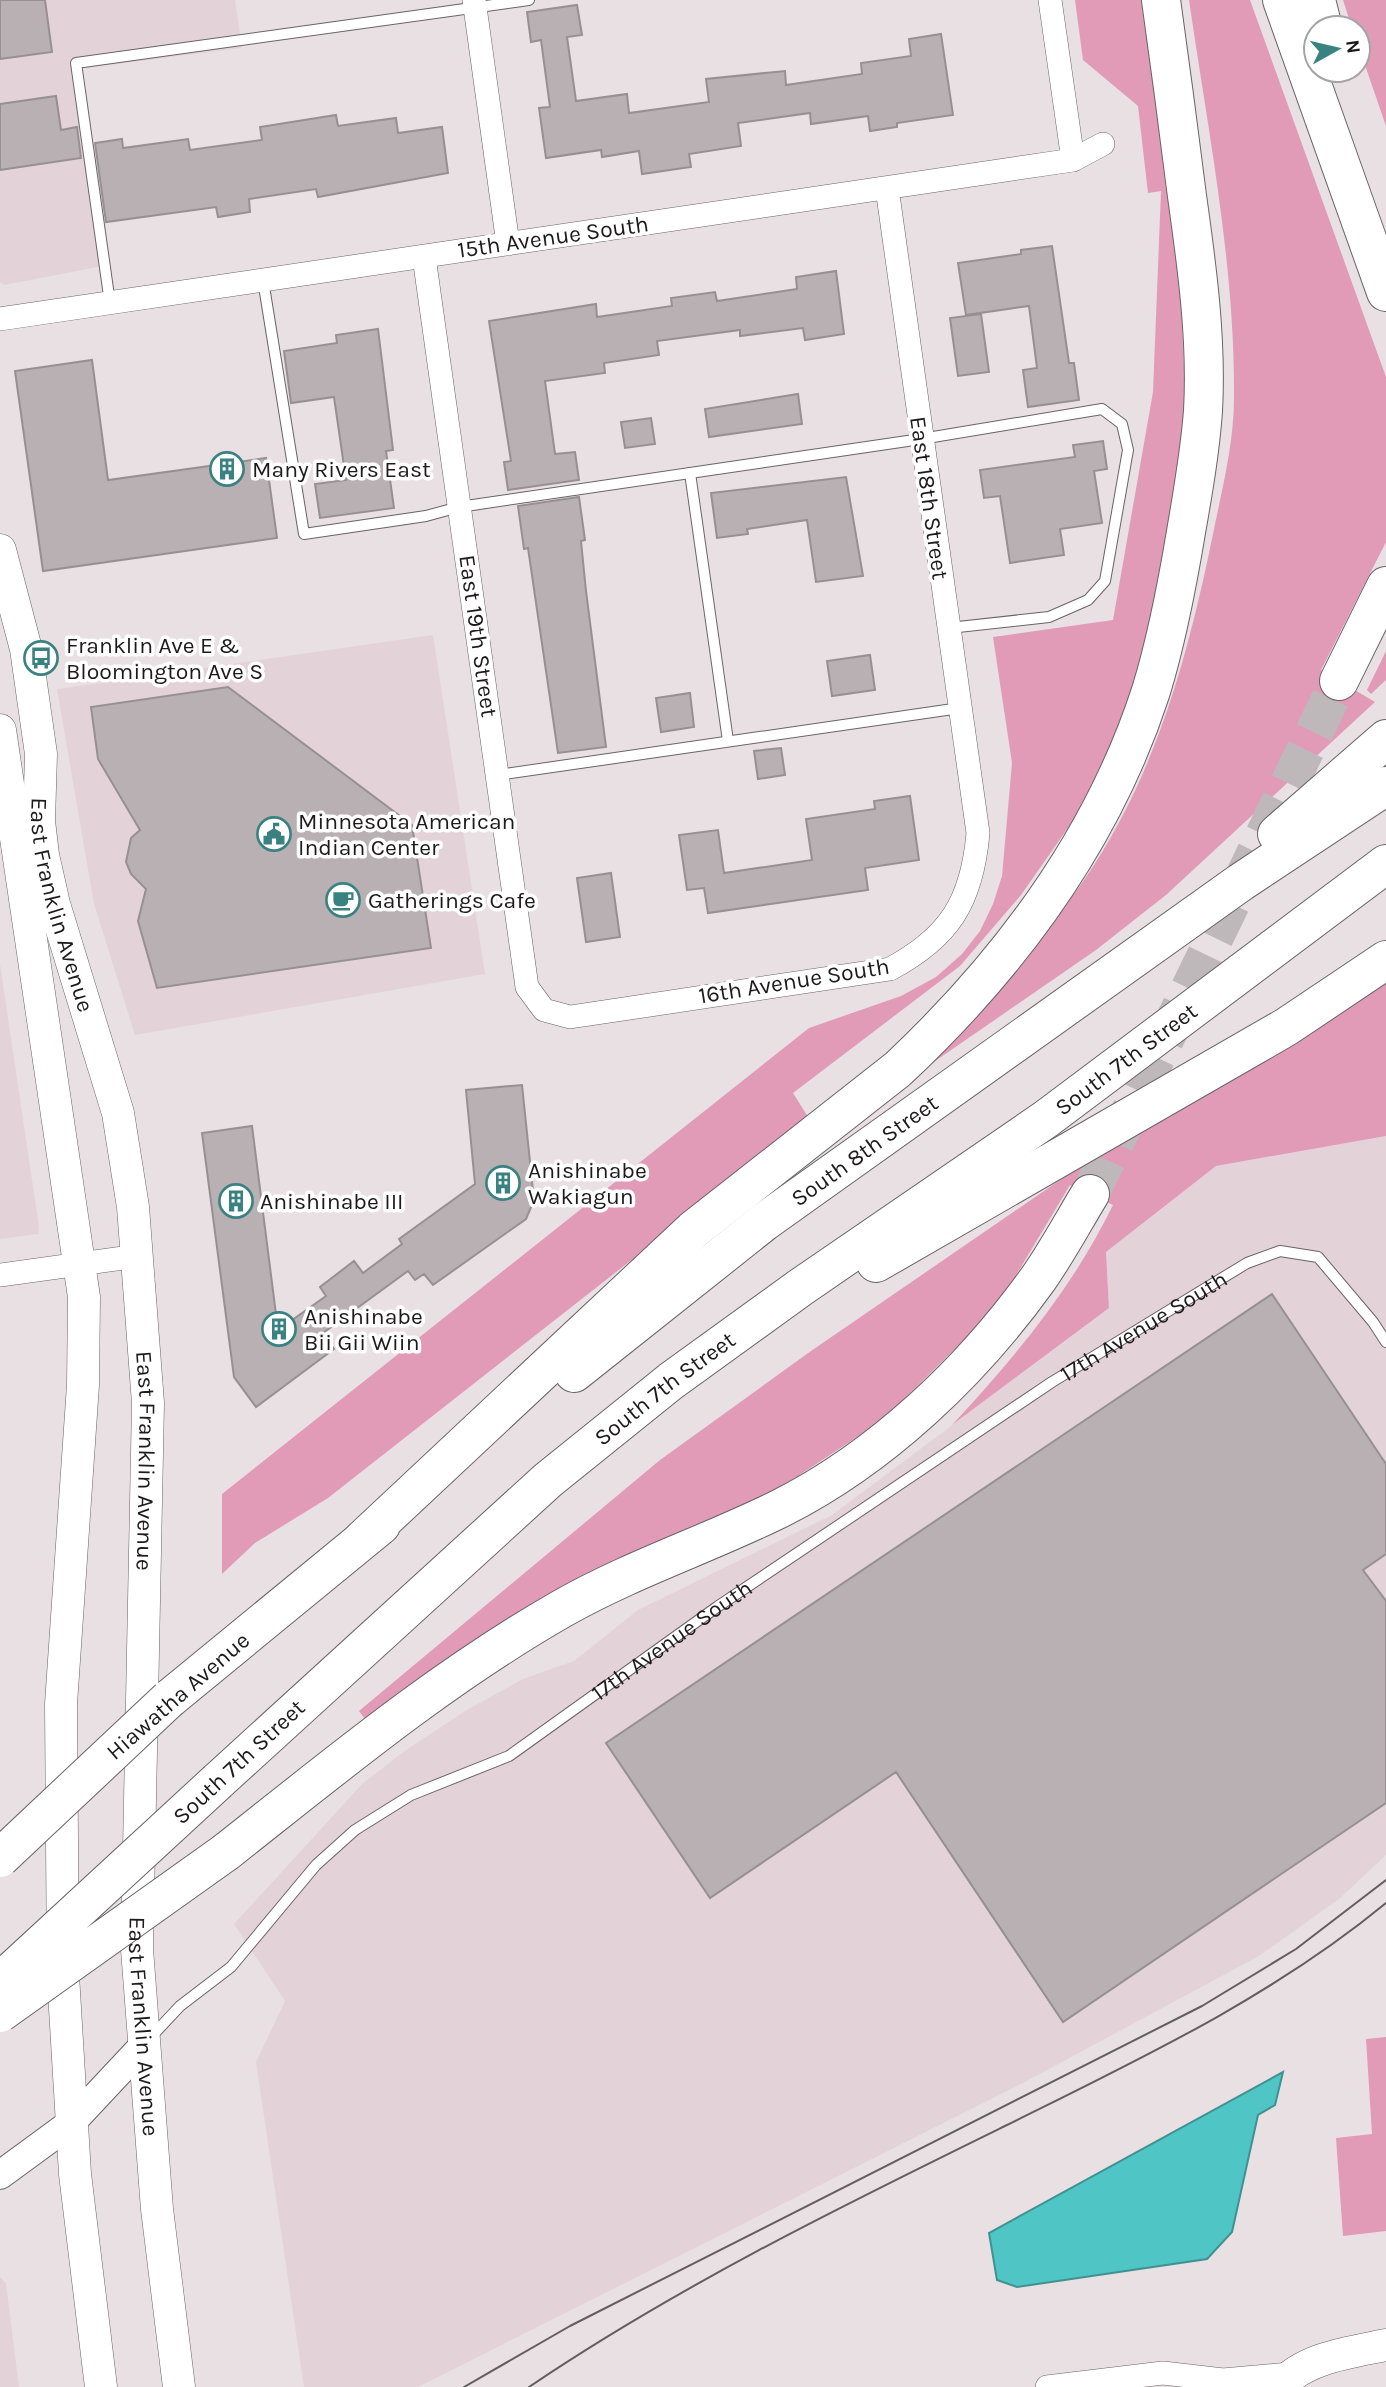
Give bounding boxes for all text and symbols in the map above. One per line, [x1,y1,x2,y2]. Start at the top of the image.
north arrow [1302,14,1372,84]
text: N [1341,38,1365,55]
street label: 15th Avenue South [456,210,650,264]
street label: East 18th Street [904,415,954,582]
building icon: Many Rivers East [208,450,246,488]
place label: Many Rivers East [252,456,431,483]
street label: East 19th Street [453,553,503,719]
place label: Franklin Ave E & Bloomington Ave S [66,632,263,685]
bus stop icon: Franklin Ave E & Bloomington Ave S [22,639,60,677]
street label: East Franklin Avenue [25,797,100,1015]
place label: Minnesota American Indian Center [298,808,515,861]
public building icon: Minnesota American Indian Center [255,815,293,853]
cafe icon: Gatherings Cafe [324,881,362,919]
place label: Gatherings Cafe [368,887,536,914]
street label: 16th Avenue South [697,953,891,1009]
street label: South 7th Street [1050,997,1203,1121]
street label: South 8th Street [786,1089,943,1212]
place label: Anishinabe Wakiagun [528,1157,647,1210]
building icon: Anishinabe Wakiagun [484,1164,522,1202]
building icon: Anishinabe III [217,1182,255,1220]
place label: Anishinabe III [260,1188,404,1215]
street label: 17th Avenue South [1055,1265,1232,1387]
place label: Anishinabe Bii Gii Wiin [304,1303,423,1356]
building icon: Anishinabe Bii Gii Wiin [260,1310,298,1348]
street label: South 7th Street [589,1326,741,1451]
street label: East Franklin Avenue [131,1350,162,1571]
street label: 17th Avenue South [586,1574,757,1706]
street label: Hiawatha Avenue [101,1627,255,1765]
street label: South 7th Street [168,1694,311,1830]
street label: East Franklin Avenue [123,1916,165,2137]

